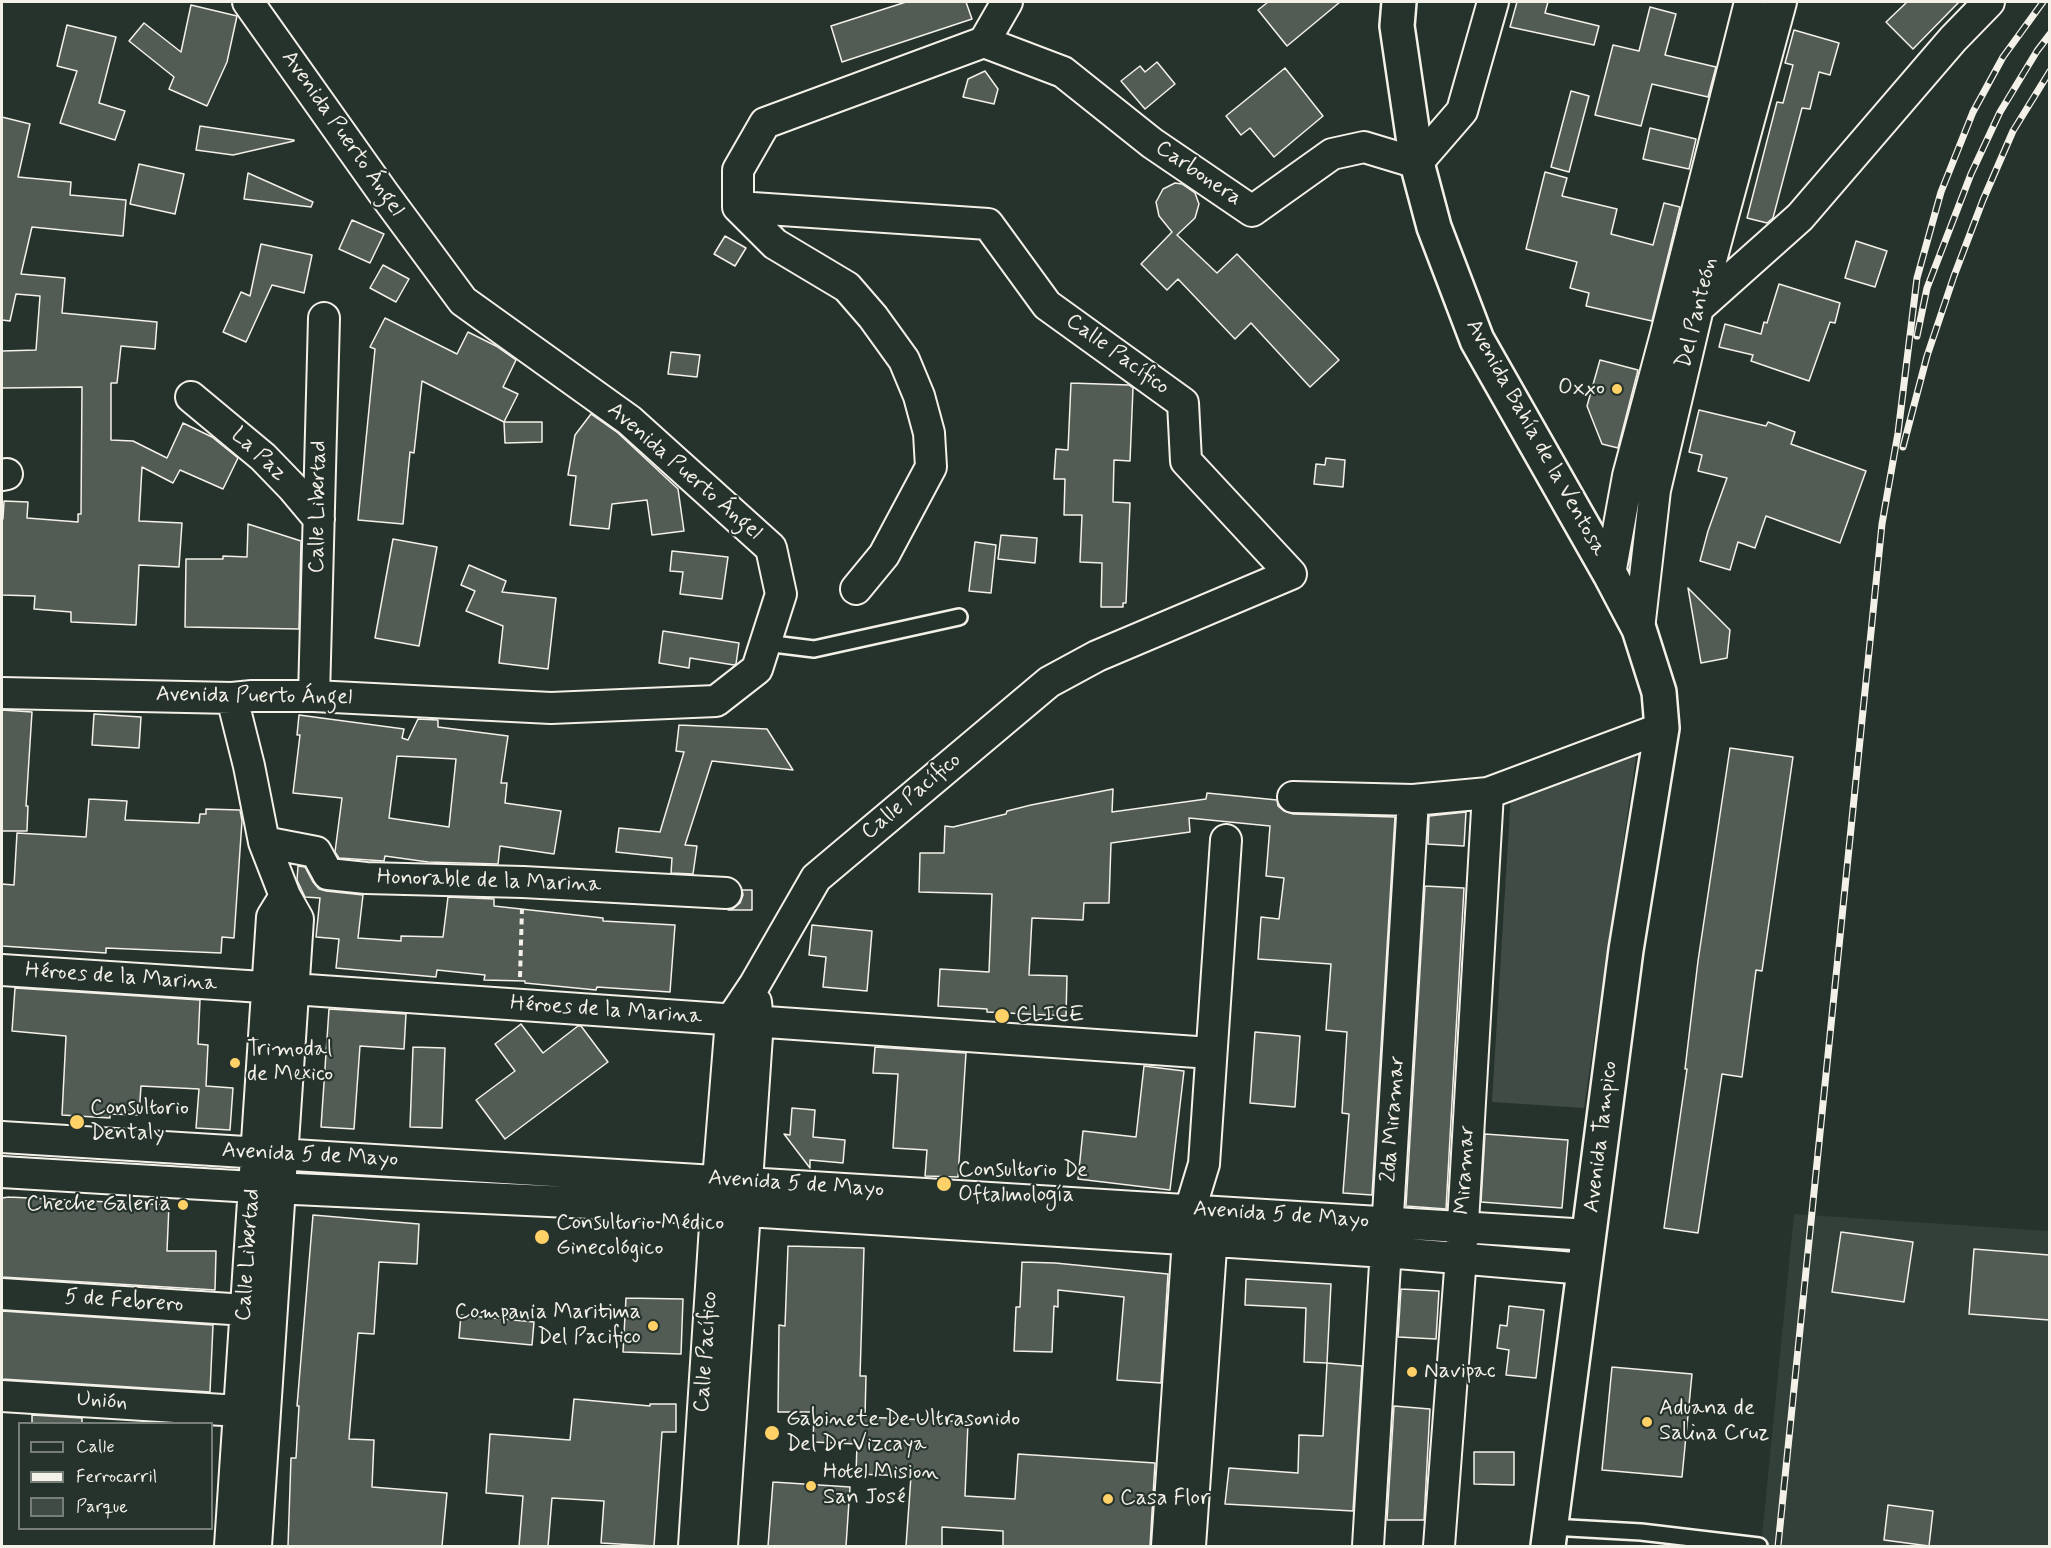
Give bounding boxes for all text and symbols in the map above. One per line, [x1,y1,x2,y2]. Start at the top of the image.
street label: Avenida Puerto Ángel [275,46,409,222]
street label: Carbonera [1150,135,1246,213]
street label: Del Panteón [1672,255,1724,371]
street label: Calle Pacífico [1060,309,1174,401]
street label: Avenida Bahía de la Ventosa [1459,315,1611,561]
place label: Oxxo [1558,376,1605,402]
marker: Oxxo [1610,382,1624,396]
street label: Avenida Puerto Ángel [601,398,767,546]
street label: La Paz [225,423,291,487]
street label: Calle Libertad [305,440,333,574]
street label: Avenida Puerto Ángel [155,682,353,712]
street label: Calle Pacífico [857,748,967,846]
street label: Honorable de la Marina [376,865,602,899]
street label: Héroes de la Marina [24,958,218,998]
street label: Héroes de la Marina [509,991,703,1031]
place label: CLICE [1016,1003,1084,1029]
marker: CLICE [993,1007,1011,1025]
place label: Trimodal de Mexico [247,1037,333,1088]
street label: 2da Miramar [1376,1055,1412,1183]
marker: Trimodal de Mexico [228,1056,242,1070]
street label: Avenida Tampico [1580,1060,1624,1214]
place label: Consultorio Dentaly [90,1096,189,1148]
marker: Consultorio Dentaly [68,1113,86,1131]
street label: Miramar [1450,1124,1482,1216]
street label: Avenida 5 de Mayo [221,1138,399,1174]
place label: Consultorio De Oftalmología [958,1158,1088,1210]
street label: Avenida 5 de Mayo [707,1166,885,1204]
marker: Consultorio De Oftalmología [935,1175,953,1193]
street label: Calle Libertad [231,1188,267,1322]
place label: Cheche Galeria [26,1192,171,1218]
street label: Avenida 5 de Mayo [1192,1197,1370,1235]
marker: Cheche Galeria [176,1198,190,1212]
place label: Consultorio Médico Ginecológico [556,1211,724,1262]
marker: Consultorio Médico Ginecológico [533,1228,551,1246]
street label: 5 de Febrero [64,1285,184,1319]
street label: Calle Pacífico [690,1290,724,1414]
place label: Compania Maritima Del Pacifico [454,1300,641,1352]
marker: Compania Maritima Del Pacifico [646,1319,660,1333]
place label: Navipac [1424,1359,1496,1385]
marker: Navipac [1405,1365,1419,1379]
street label: Unión [76,1387,128,1417]
place label: Aduana de Salina Cruz [1659,1396,1770,1448]
place label: Gabinete De Ultrasonido Del Dr Vizcaya [786,1407,1020,1458]
marker: Aduana de Salina Cruz [1640,1415,1654,1429]
legend [18,1422,213,1530]
marker: Gabinete De Ultrasonido Del Dr Vizcaya [763,1424,781,1442]
text: Calle [76,1435,115,1459]
place label: Hotel Mision San José [823,1460,939,1512]
text: Ferrocarril [76,1465,157,1489]
marker: Hotel Mision San José [804,1479,818,1493]
place label: Casa Flor [1120,1486,1210,1512]
marker: Casa Flor [1101,1492,1115,1506]
text: Parque [76,1495,128,1519]

